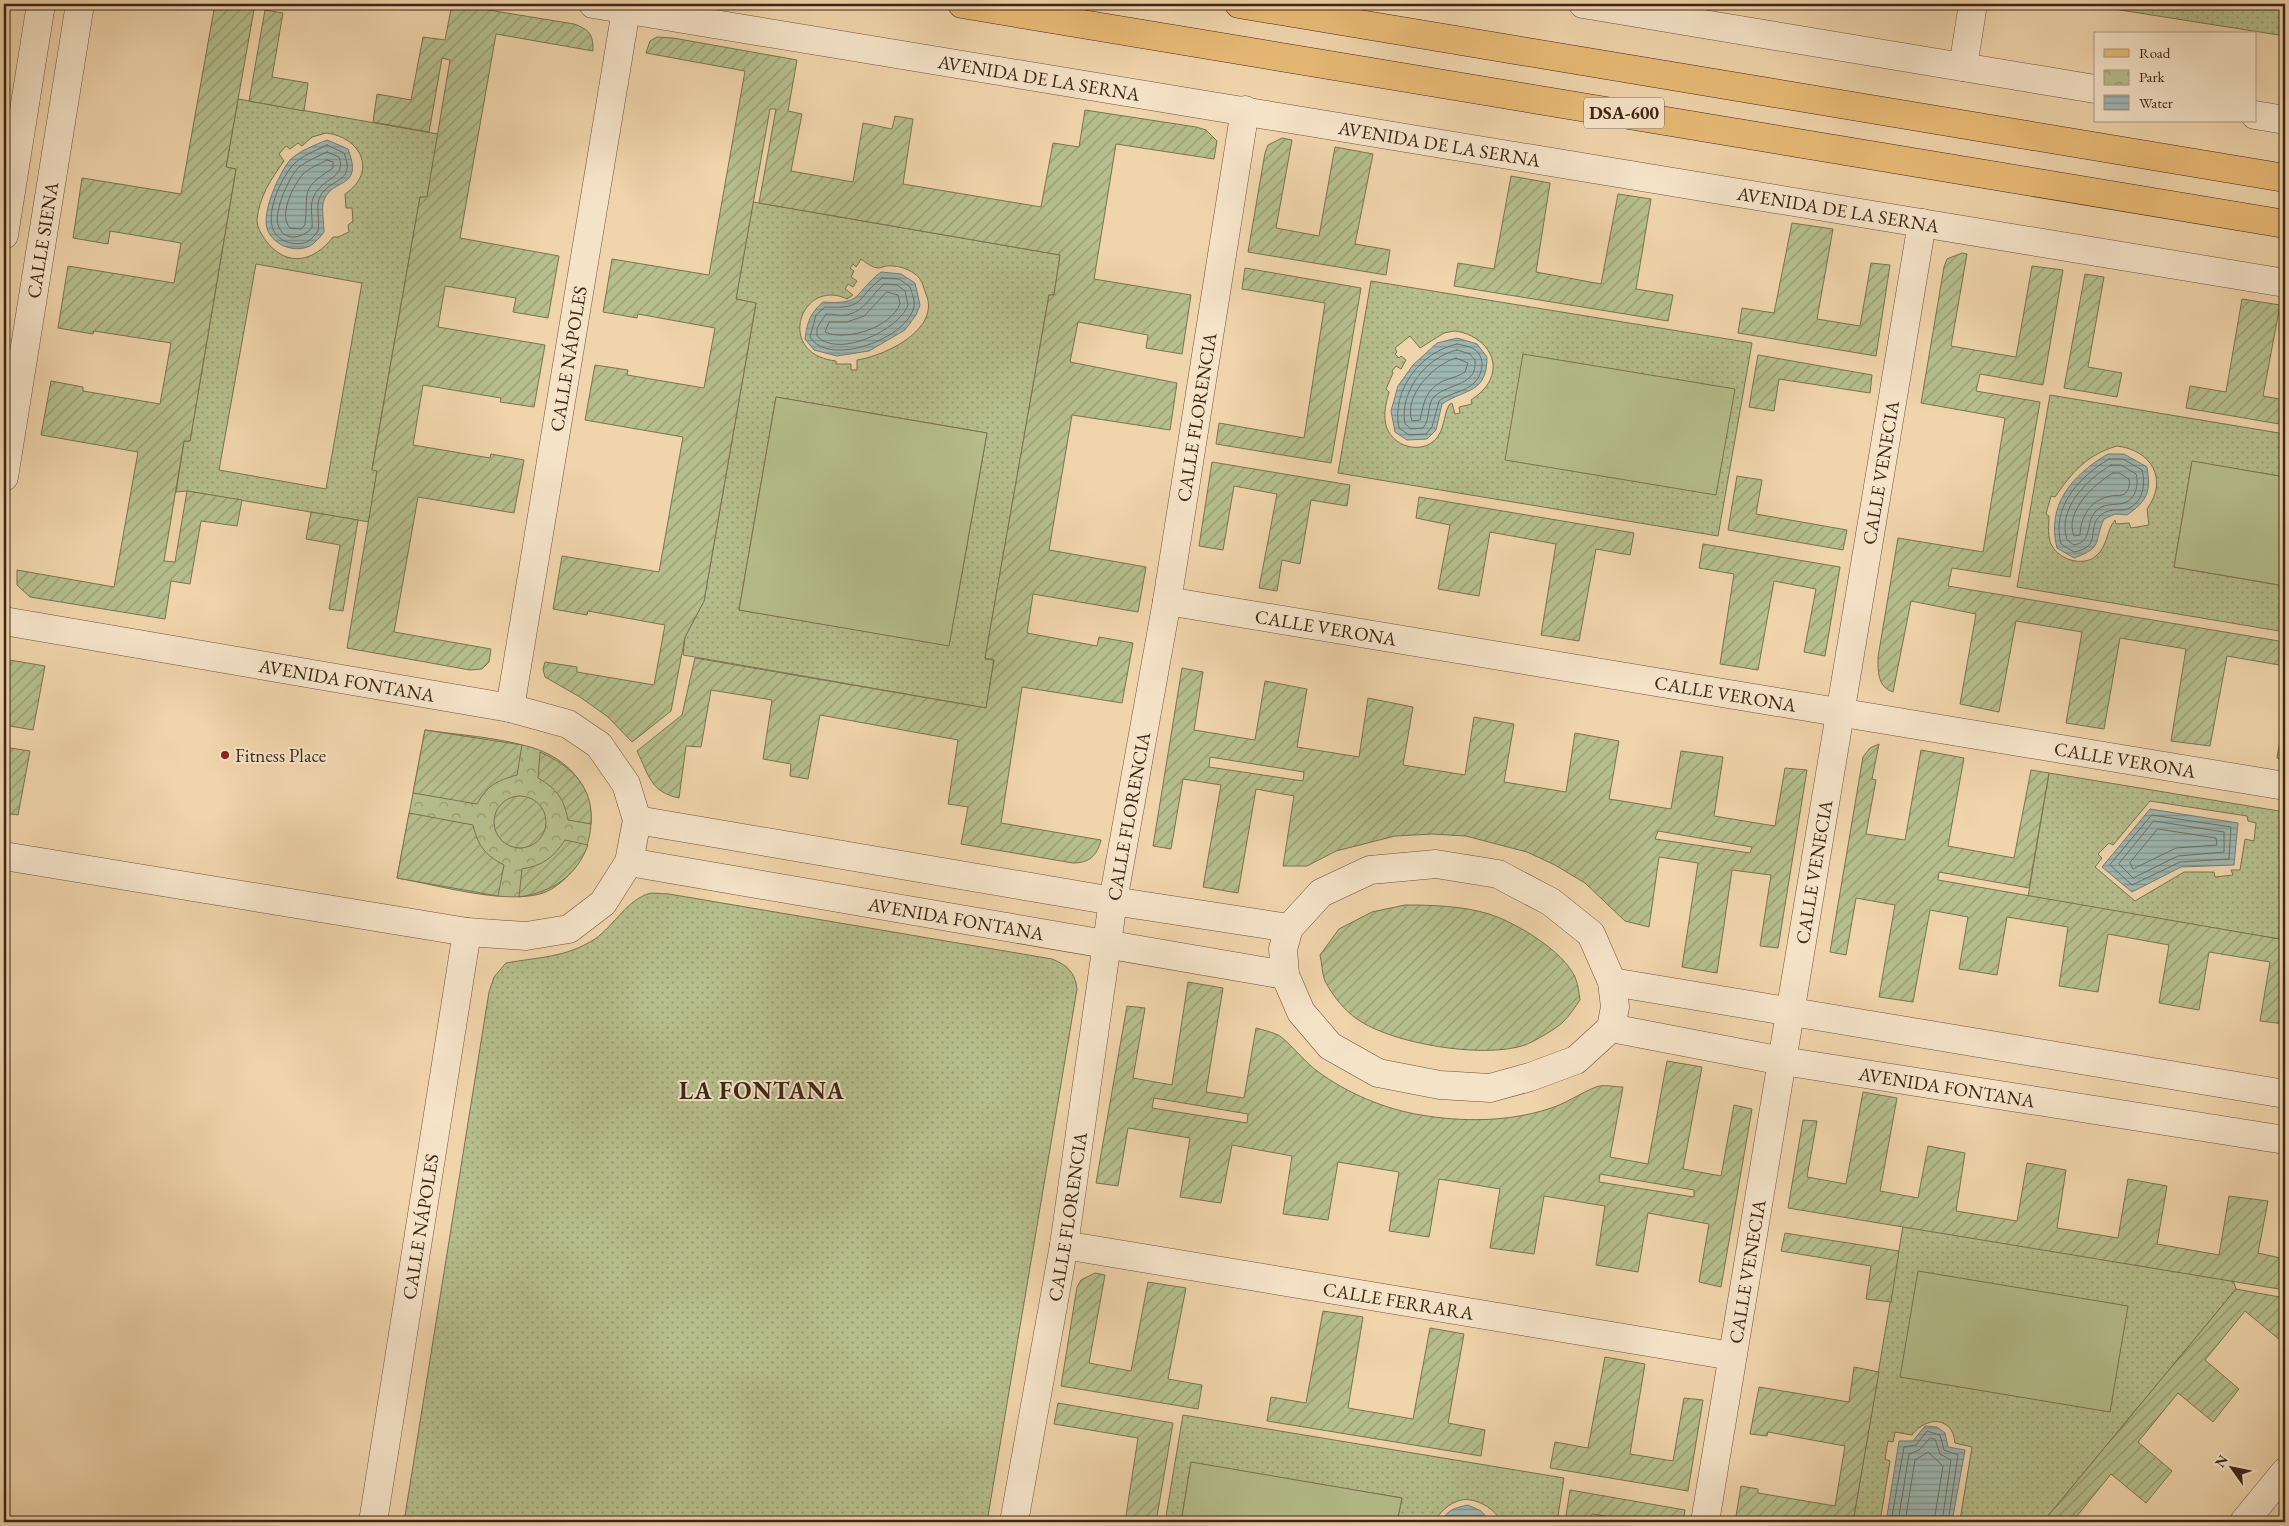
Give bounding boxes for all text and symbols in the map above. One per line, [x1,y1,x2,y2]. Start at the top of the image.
legend [2094,32,2256,122]
text: Road [2139,43,2171,62]
street label: AVENIDA DE LA SERNA [935,49,1143,107]
text: Park [2139,67,2166,86]
text: Water [2139,93,2173,112]
road number: DSA-600 [1584,98,1664,128]
street label: AVENIDA DE LA SERNA [1336,115,1543,173]
street label: CALLE SIENA [21,179,64,300]
street label: AVENIDA DE LA SERNA [1734,181,1942,239]
street label: CALLE NÁPOLES [544,284,593,434]
street label: CALLE FLORENCIA [1171,330,1223,504]
street label: CALLE VENECIA [1856,398,1905,547]
street label: CALLE VERONA [1253,604,1399,652]
street label: AVENIDA FONTANA [256,653,438,708]
street label: CALLE VERONA [1653,670,1799,718]
street label: CALLE FLORENCIA [1101,729,1156,903]
street label: CALLE VERONA [2052,736,2198,784]
place label: Fitness Place [235,743,326,768]
marker: Fitness Place [219,749,231,761]
street label: CALLE VENECIA [1790,797,1839,946]
street label: AVENIDA FONTANA [865,891,1047,946]
street label: AVENIDA FONTANA [1856,1061,2037,1114]
district label: LA FONTANA [679,1075,845,1106]
street label: CALLE FLORENCIA [1042,1129,1093,1303]
street label: CALLE NÁPOLES [397,1152,444,1302]
street label: CALLE VENECIA [1723,1197,1772,1346]
street label: CALLE FERRARA [1321,1276,1476,1326]
north arrow [2206,1444,2256,1494]
text: N [2210,1451,2232,1471]

